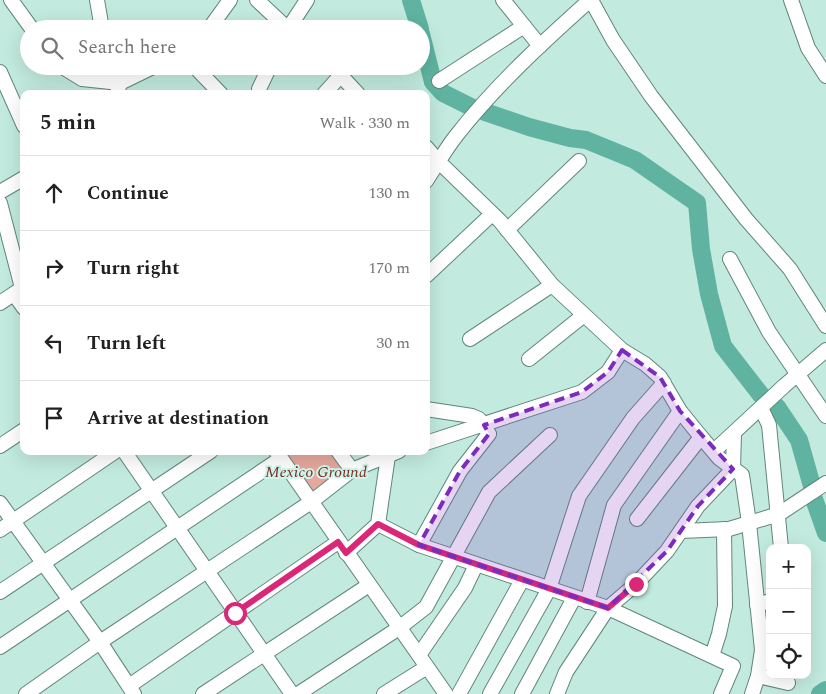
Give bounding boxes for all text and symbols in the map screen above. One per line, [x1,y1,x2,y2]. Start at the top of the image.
search box [20,20,430,75]
text: Search here [78,33,177,62]
icon: search [38,34,66,62]
text: 5 min [40,107,96,139]
text: Walk · 330 m [319,111,410,135]
icon: ahead [40,179,68,207]
text: Continue [87,179,169,208]
text: 130 m [368,181,410,205]
icon: right [40,254,68,282]
text: Turn right [87,254,180,283]
text: 170 m [368,256,410,280]
icon: left [40,329,68,357]
text: Turn left [87,329,166,358]
text: 30 m [376,331,410,355]
icon: arrive [40,404,68,432]
text: Arrive at destination [87,404,269,433]
park label: Mexico Ground [265,460,367,484]
map controls [766,544,811,679]
button: + [766,544,811,589]
route end [625,573,648,596]
button: − [766,589,811,634]
route start [224,602,247,625]
button: locate [766,634,811,679]

